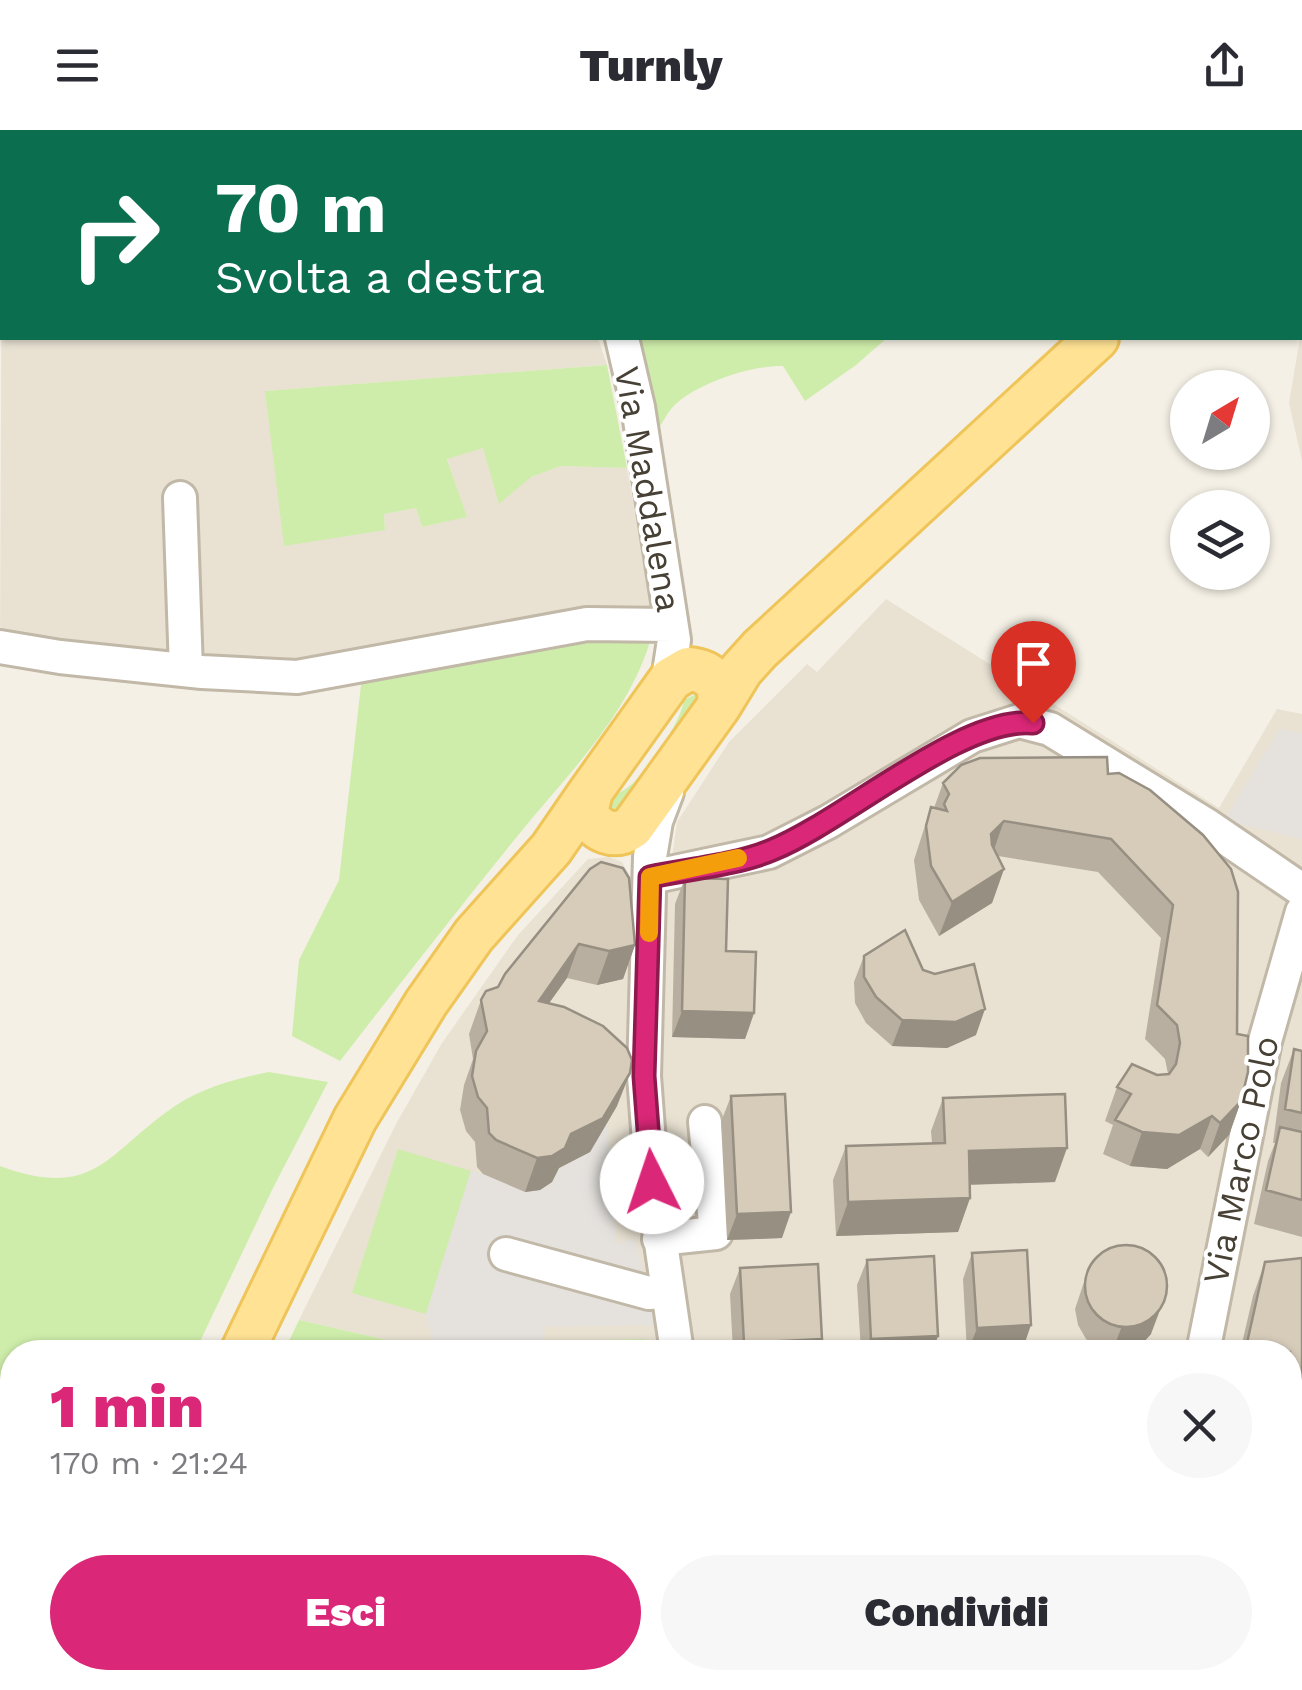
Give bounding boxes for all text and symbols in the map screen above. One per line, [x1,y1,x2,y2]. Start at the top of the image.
icon: menu [50,38,105,93]
icon: share [1197,38,1252,93]
text: Turnly [579,39,723,92]
text: 70 m [215,167,387,249]
icon: right [50,170,180,300]
text: Svolta a destra [215,251,545,304]
street label: Via Maddalena [606,363,690,615]
north arrow [1170,370,1270,470]
map controls [1170,370,1270,590]
button: layers [1170,490,1270,590]
pin [991,621,1076,724]
icon: arrive [1006,636,1061,691]
street label: Via Marco Polo [1194,1032,1288,1288]
position arrow [600,1130,704,1234]
text: 1 min [50,1371,204,1442]
button: close [1147,1373,1252,1478]
text: 170 m · 21:24 [50,1444,248,1482]
button: Esci [50,1555,641,1670]
button: Condividi [661,1555,1252,1670]

